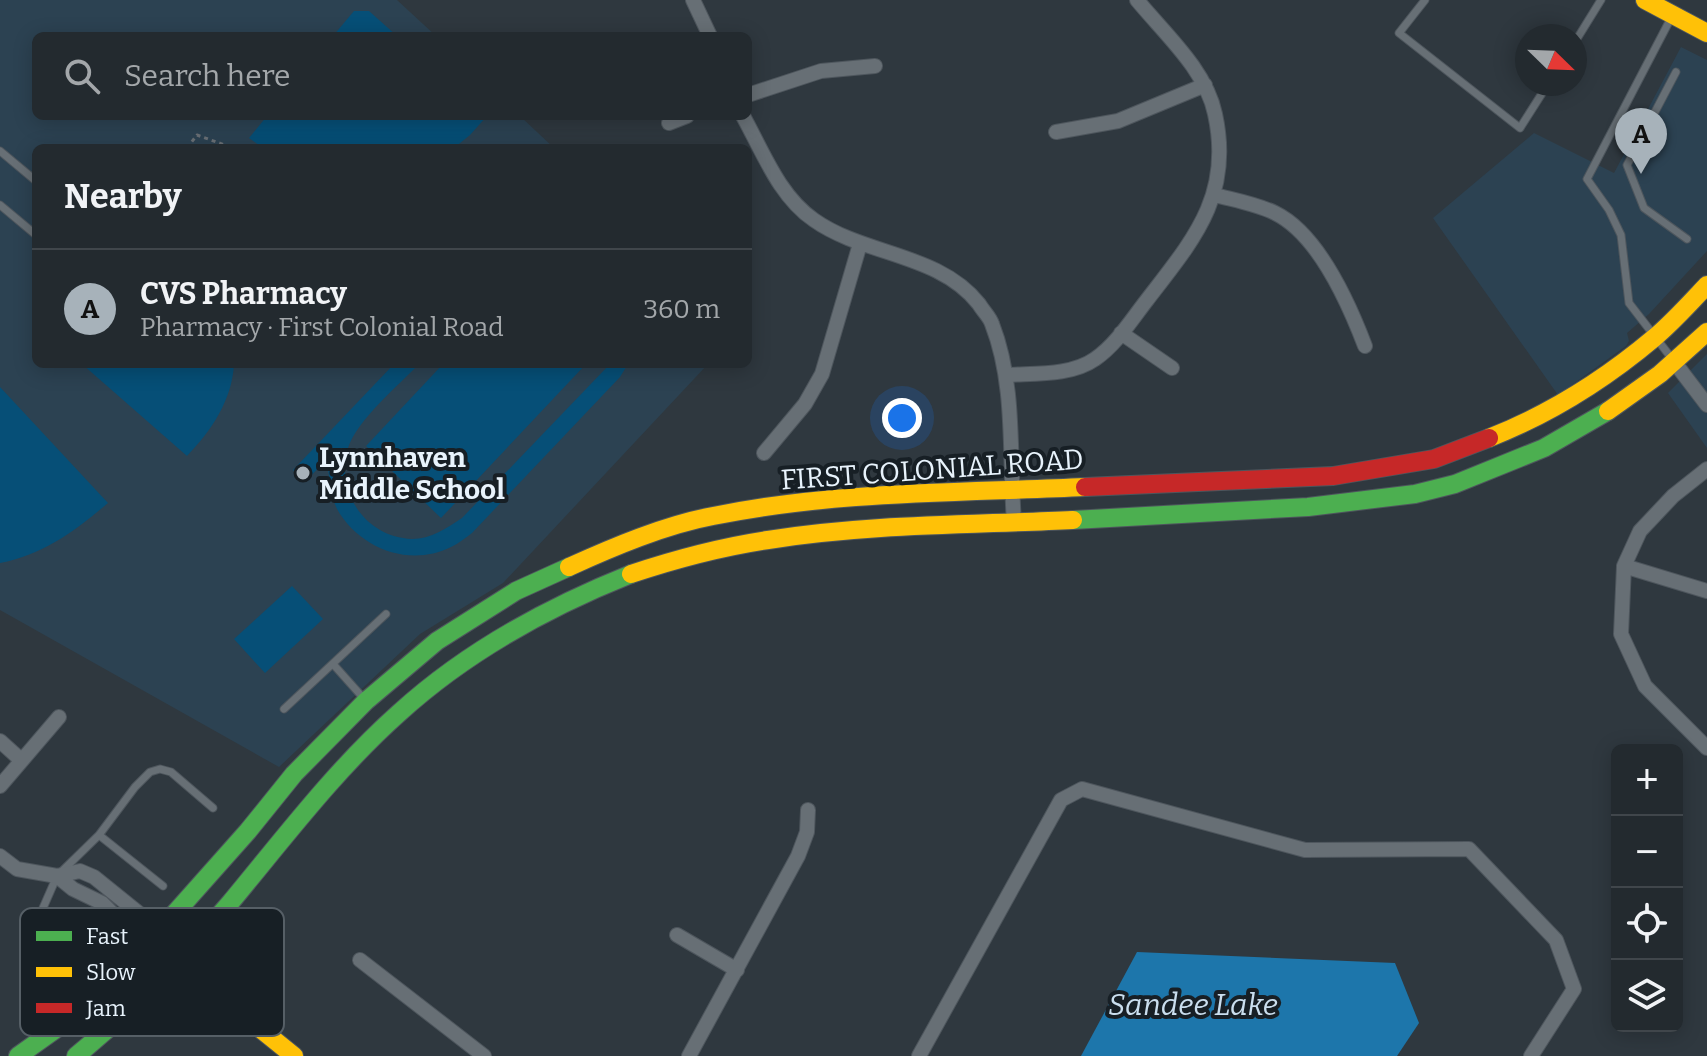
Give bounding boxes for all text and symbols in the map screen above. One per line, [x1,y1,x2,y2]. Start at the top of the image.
north arrow [1515,24,1587,96]
search box [32,32,752,120]
icon: search [60,54,104,98]
text: Search here [124,58,291,94]
pin: A [1615,108,1667,174]
text: Nearby [64,176,182,217]
text: CVS Pharmacy [140,276,347,312]
text: A [81,294,99,325]
text: 360 m [643,294,720,325]
text: Pharmacy · First Colonial Road [140,312,504,343]
your location [882,398,922,438]
place label: Lynnhaven Middle School [319,441,505,506]
street label: FIRST COLONIAL ROAD [780,442,1084,497]
marker: Lynnhaven Middle School [294,464,312,482]
map controls [1611,744,1683,1032]
button: + [1611,744,1683,816]
button: − [1611,816,1683,888]
button: locate [1611,888,1683,960]
legend [20,908,284,1036]
text: Fast [86,923,128,950]
text: Slow [86,959,136,986]
button: layers [1611,960,1683,1032]
water label: Sandee Lake [1108,987,1278,1023]
text: Jam [85,995,126,1022]

